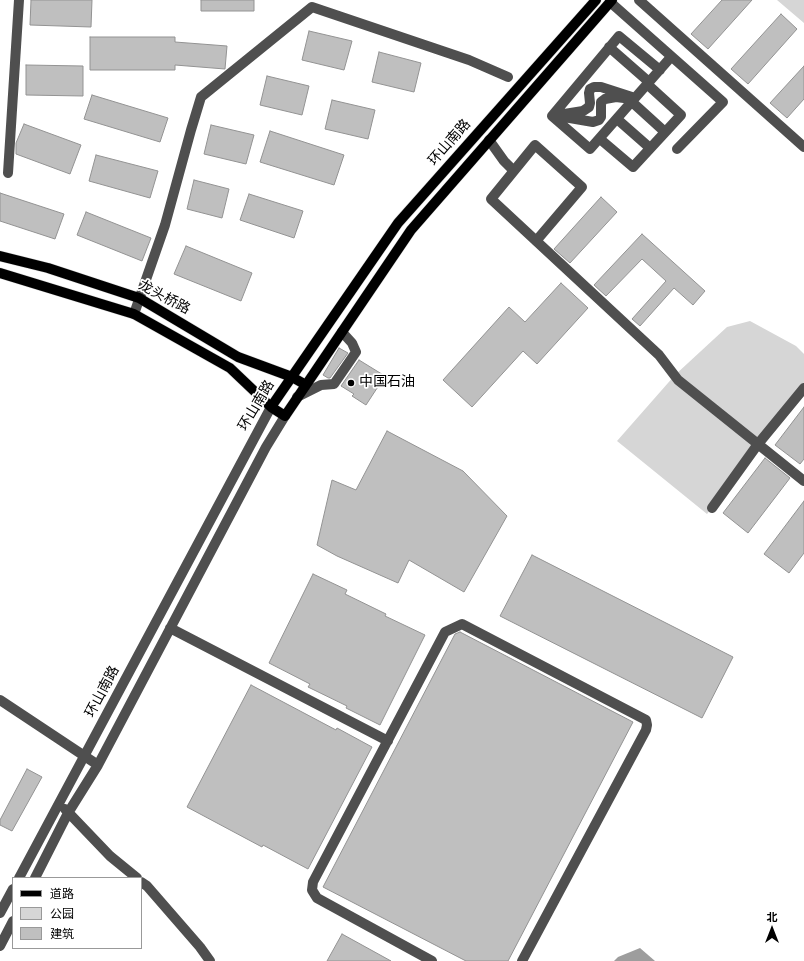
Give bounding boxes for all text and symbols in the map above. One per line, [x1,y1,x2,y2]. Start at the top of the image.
street label: 环山南路 [425,116,475,170]
street label: 龙头桥路 [135,277,193,319]
place label: 中国石油 [359,375,415,391]
street label: 环山南路 [235,378,279,434]
marker: 中国石油 [346,378,356,388]
street label: 环山南路 [82,663,124,721]
legend [12,877,142,949]
text: 道路 [50,885,74,903]
text: 公园 [50,905,74,923]
north arrow [752,909,792,949]
text: 北 [767,909,778,925]
text: 建筑 [50,925,74,943]

